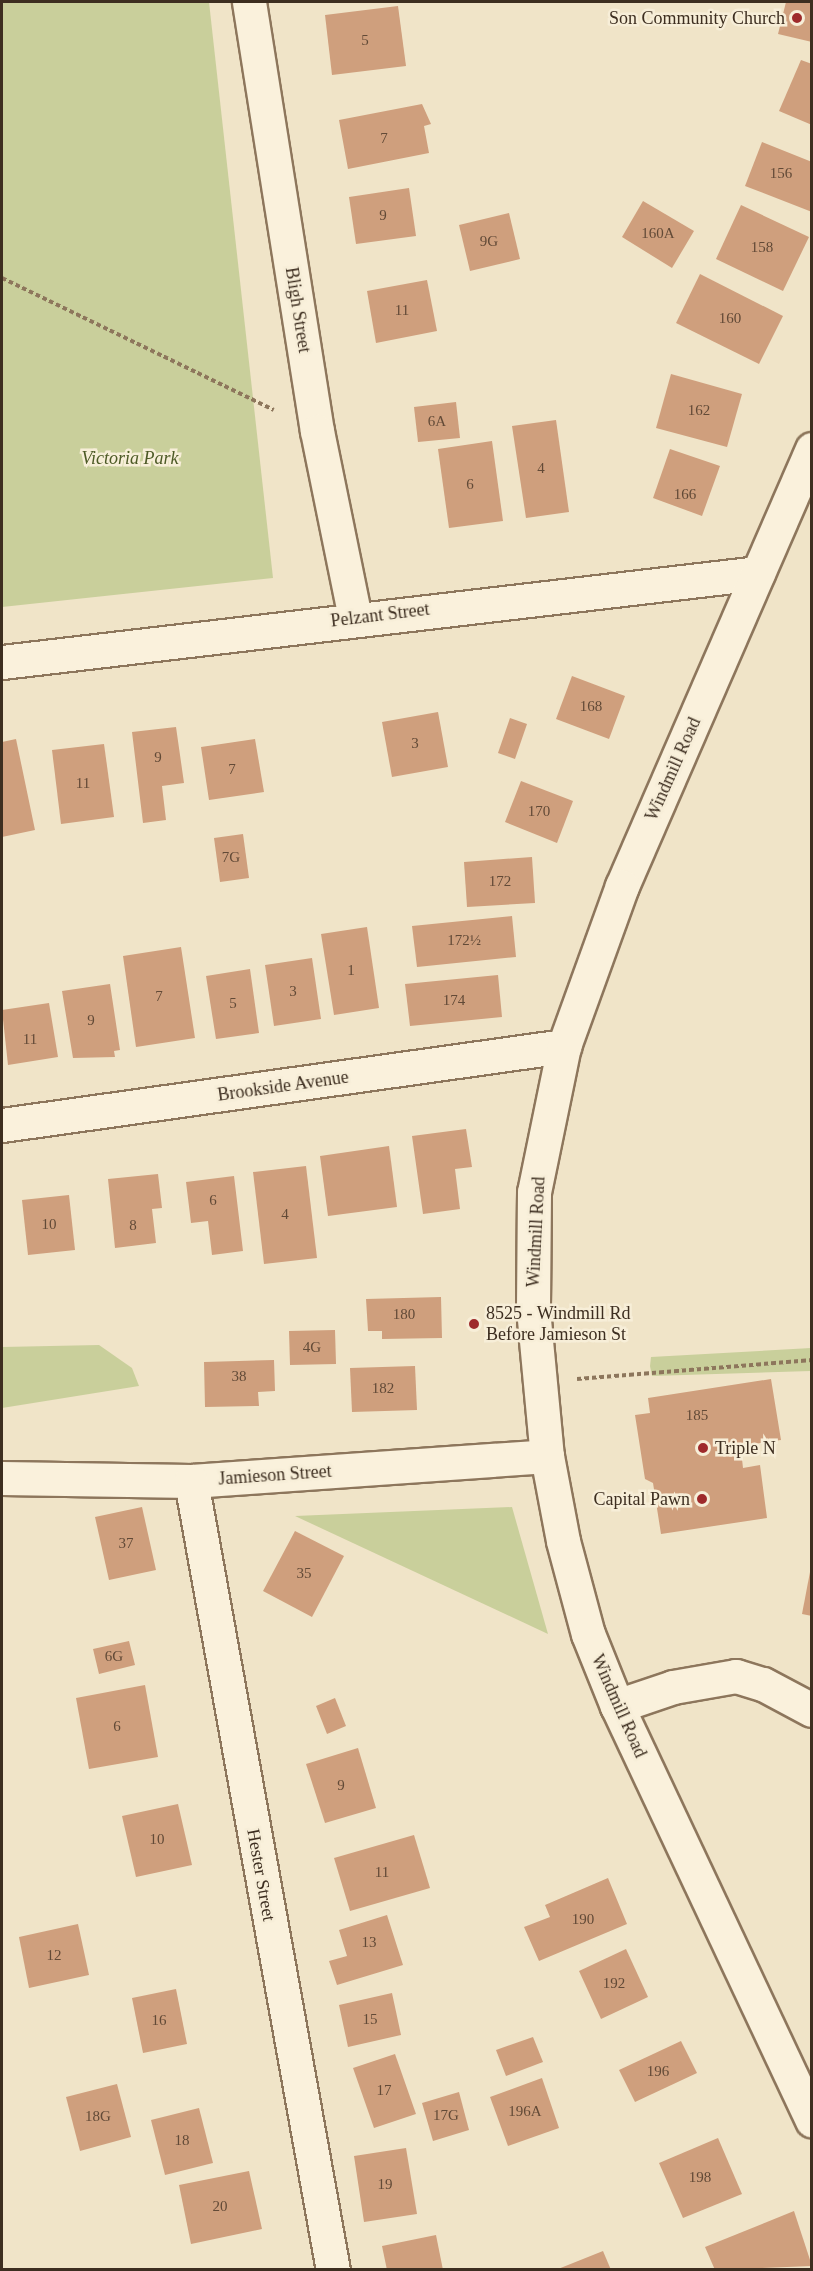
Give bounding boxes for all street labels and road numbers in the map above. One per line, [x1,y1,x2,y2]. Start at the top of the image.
street label: Bligh Street [281,266,315,354]
street label: Pelzant Street [329,598,431,632]
street label: Windmill Road [641,714,705,824]
street label: Brookside Avenue [216,1066,350,1106]
street label: Windmill Road [522,1176,550,1288]
street label: Jamieson Street [218,1460,332,1490]
street label: Windmill Road [587,1651,651,1761]
street label: Hester Street [242,1827,280,1923]

